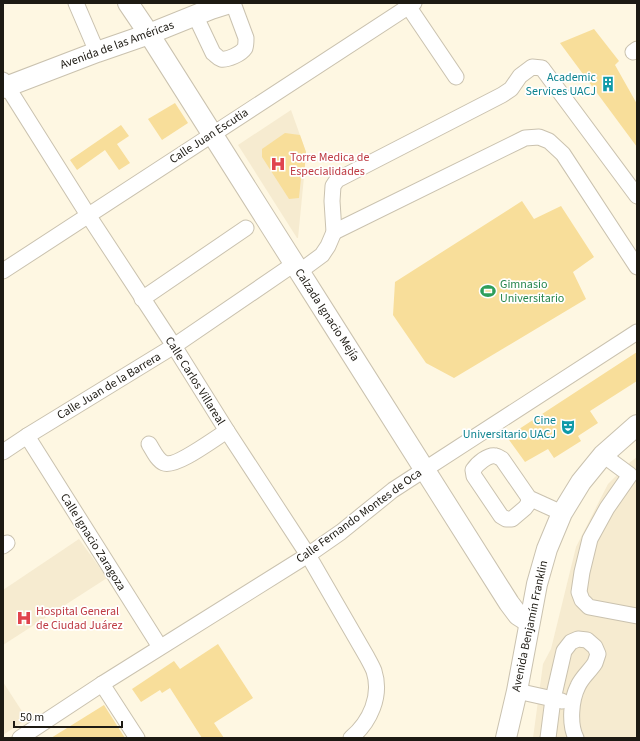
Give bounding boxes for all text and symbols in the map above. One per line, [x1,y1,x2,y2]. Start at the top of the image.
street label: Avenida de las Américas [58,16,176,74]
place label: Academic Services UACJ [526,69,597,100]
building icon: Academic Services UACJ [599,75,617,93]
street label: Calle Juan Escutia [166,104,252,168]
place label: Torre Medica de Especialidades [290,149,369,180]
hospital icon: Torre Medica de Especialidades [269,155,287,173]
street label: Calzada Ignacio Mejía [291,265,363,365]
place label: Gimnasio Universitario [500,276,564,307]
sports icon: Gimnasio Universitario [479,282,497,300]
street label: Calle Carlos Villareal [161,333,229,429]
street label: Calle Juan de la Barrera [54,348,164,424]
place label: Cine Universitario UACJ [463,412,556,443]
theatre icon: Cine Universitario UACJ [559,418,577,436]
street label: Calle Fernando Montes de Oca [293,465,425,567]
street label: Calle Ignacio Zaragoza [56,490,130,594]
street label: Avenida Benjamín Franklin [508,559,552,693]
place label: Hospital General de Ciudad Juárez [36,603,123,634]
hospital icon: Hospital General de Ciudad Juárez [15,609,33,627]
scale bar [14,703,122,729]
text: 50 m [20,709,44,726]

